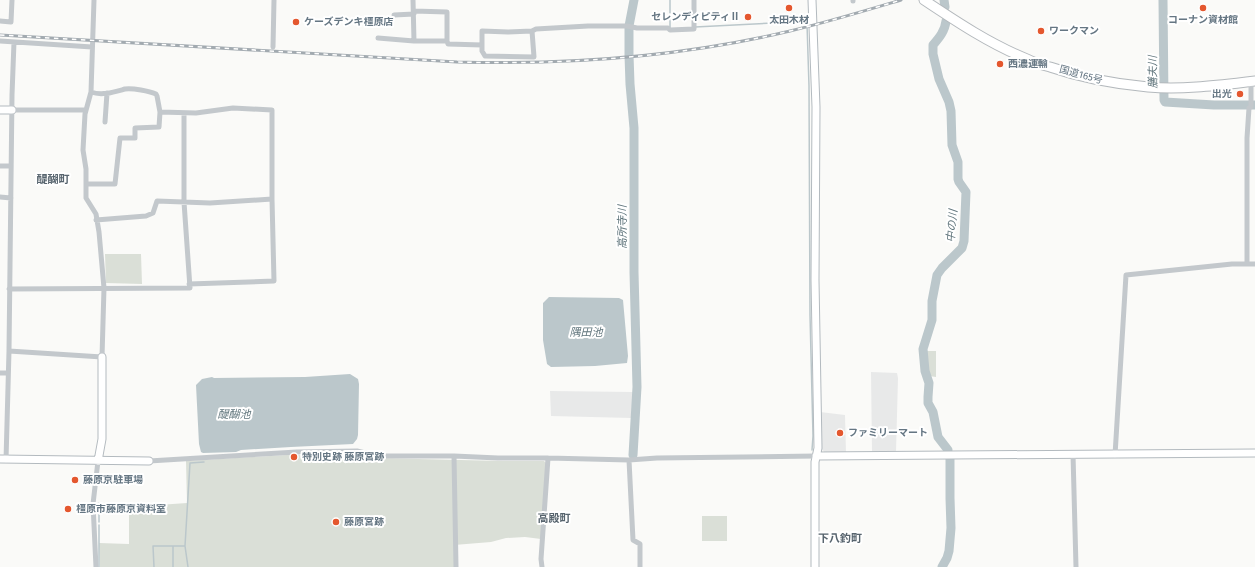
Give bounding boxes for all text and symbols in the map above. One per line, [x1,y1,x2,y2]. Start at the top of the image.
marker: 太田木材 [784,3,794,13]
marker: コーナン資材館 [1198,3,1208,13]
place label: セレンディピティⅡ [651,11,740,23]
marker: セレンディピティⅡ [743,12,753,22]
place label: 太田木材 [769,14,809,26]
place label: コーナン資材館 [1168,14,1238,26]
place label: ケーズデンキ橿原店 [304,16,394,28]
marker: ケーズデンキ橿原店 [291,17,301,27]
place label: ワークマン [1049,25,1099,37]
marker: ワークマン [1036,26,1046,36]
water label: 膳夫川 [1146,54,1160,89]
place label: 西濃運輸 [1008,58,1048,70]
marker: 西濃運輸 [995,59,1005,69]
street label: 国道165号 [1058,63,1104,87]
place label: 出光 [1212,88,1232,100]
marker: 出光 [1235,89,1245,99]
district label: 醍醐町 [37,173,70,186]
water label: 高所寺川 [616,204,629,249]
water label: 中の川 [944,208,960,243]
water label: 隅田池 [570,326,603,339]
water label: 醍醐池 [218,408,251,421]
place label: ファミリーマート [848,427,928,439]
marker: ファミリーマート [835,428,845,438]
place label: 特別史跡 藤原宮跡 [302,451,384,463]
marker: 特別史跡 藤原宮跡 [289,452,299,462]
place label: 藤原京駐車場 [83,474,143,486]
marker: 藤原京駐車場 [70,475,80,485]
place label: 橿原市藤原京資料室 [76,503,166,515]
marker: 橿原市藤原京資料室 [63,504,73,514]
district label: 高殿町 [538,512,571,525]
place label: 藤原宮跡 [344,516,384,528]
marker: 藤原宮跡 [331,517,341,527]
district label: 下八釣町 [818,532,862,545]

